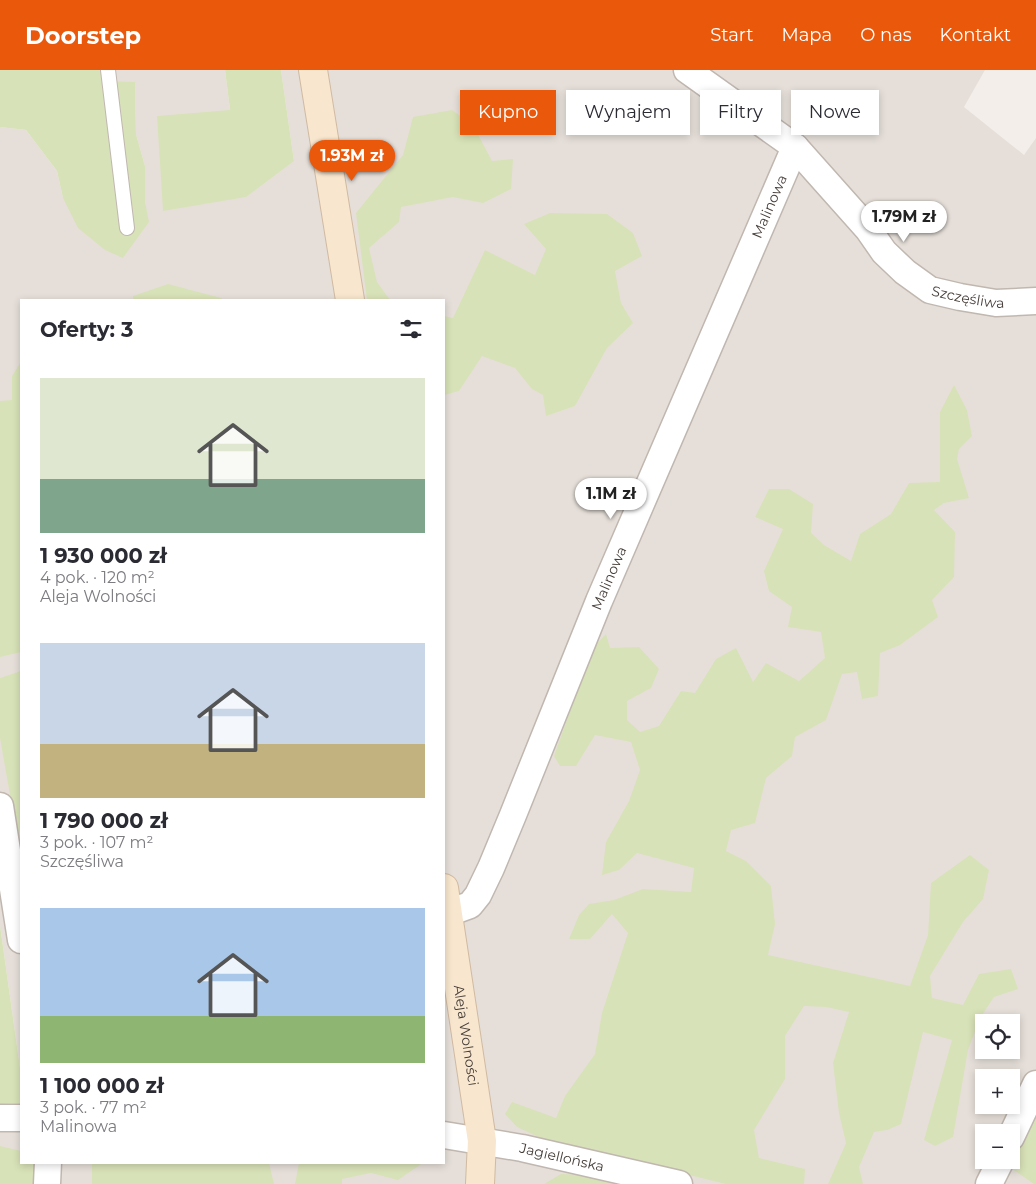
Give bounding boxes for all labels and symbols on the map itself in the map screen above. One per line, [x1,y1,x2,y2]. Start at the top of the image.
pin: 1.93M zł [300,140,404,182]
street label: Malinowa [748,172,791,241]
pin: 1.79M zł [852,200,956,243]
street label: Szczęśliwa [930,282,1005,312]
pin: 1.1M zł [565,478,657,520]
street label: Malinowa [587,544,630,613]
street label: Aleja Wolności [450,984,483,1087]
street label: Jagiellońska [517,1139,606,1176]

